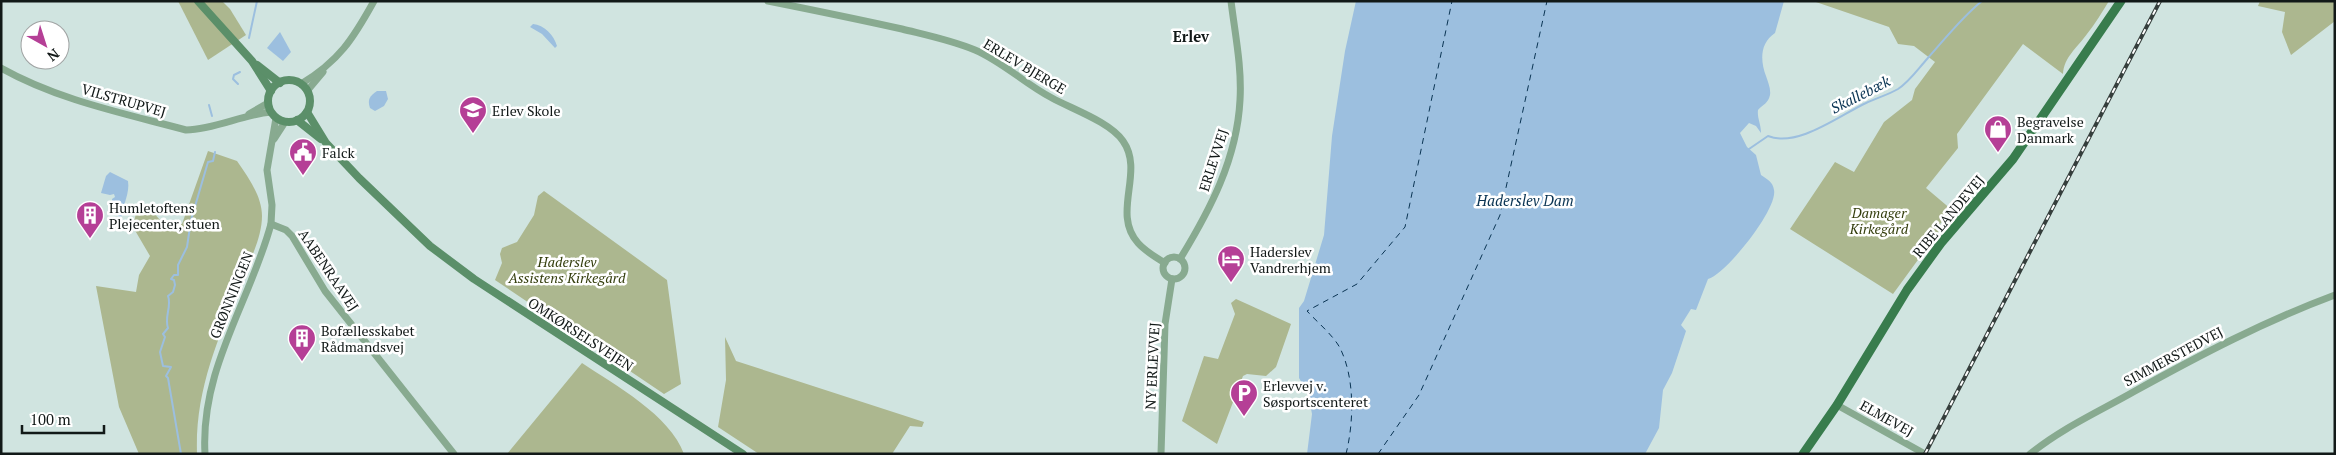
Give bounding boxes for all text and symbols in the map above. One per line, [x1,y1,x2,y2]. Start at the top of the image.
north arrow [20,20,70,70]
district label: Erlev [1173,26,1210,46]
street label: ERLEV BJERGE [980,34,1070,98]
text: N [43,45,64,66]
water label: Skallebæk [1827,70,1894,118]
street label: VILSTRUPVEJ [79,79,169,121]
school or university icon: Erlev Skole [458,95,488,134]
place label: Erlev Skole [492,101,561,120]
place label: Begravelse Danmark [2017,112,2084,147]
shop icon: Begravelse Danmark [1983,114,2013,153]
street label: ERLEVVEJ [1194,126,1232,194]
public building icon: Falck [288,137,318,176]
place label: Falck [322,143,355,162]
street label: RIBE LANDEVEJ [1908,171,1988,261]
water label: Haderslev Dam [1475,190,1574,210]
place label: Humletoftens Plejecenter, stuen [109,198,220,233]
building icon: Humletoftens Plejecenter, stuen [75,200,105,239]
park label: Damager Kirkegård [1849,203,1909,238]
street label: AABENRAAVEJ [294,225,364,315]
place label: Haderslev Vandrerhjem [1250,242,1331,277]
hotel icon: Haderslev Vandrerhjem [1216,244,1246,283]
street label: GRØNNINGEN [205,249,257,341]
park label: Haderslev Assistens Kirkegård [508,252,626,287]
street label: OMKØRSELSVEJEN [525,293,637,375]
place label: Bofællesskabet Rådmandsvej [321,321,416,356]
street label: NY ERLEVVEJ [1140,322,1164,410]
street label: SIMMERSTEDVEJ [2120,322,2226,390]
building icon: Bofællesskabet Rådmandsvej [287,323,317,362]
place label: Erlevvej v. Søsportscenteret [1263,376,1369,411]
parking icon: Erlevvej v. Søsportscenteret [1229,378,1259,417]
street label: ELMEVEJ [1857,395,1917,441]
scale bar [22,402,105,434]
text: 100 m [30,409,71,429]

